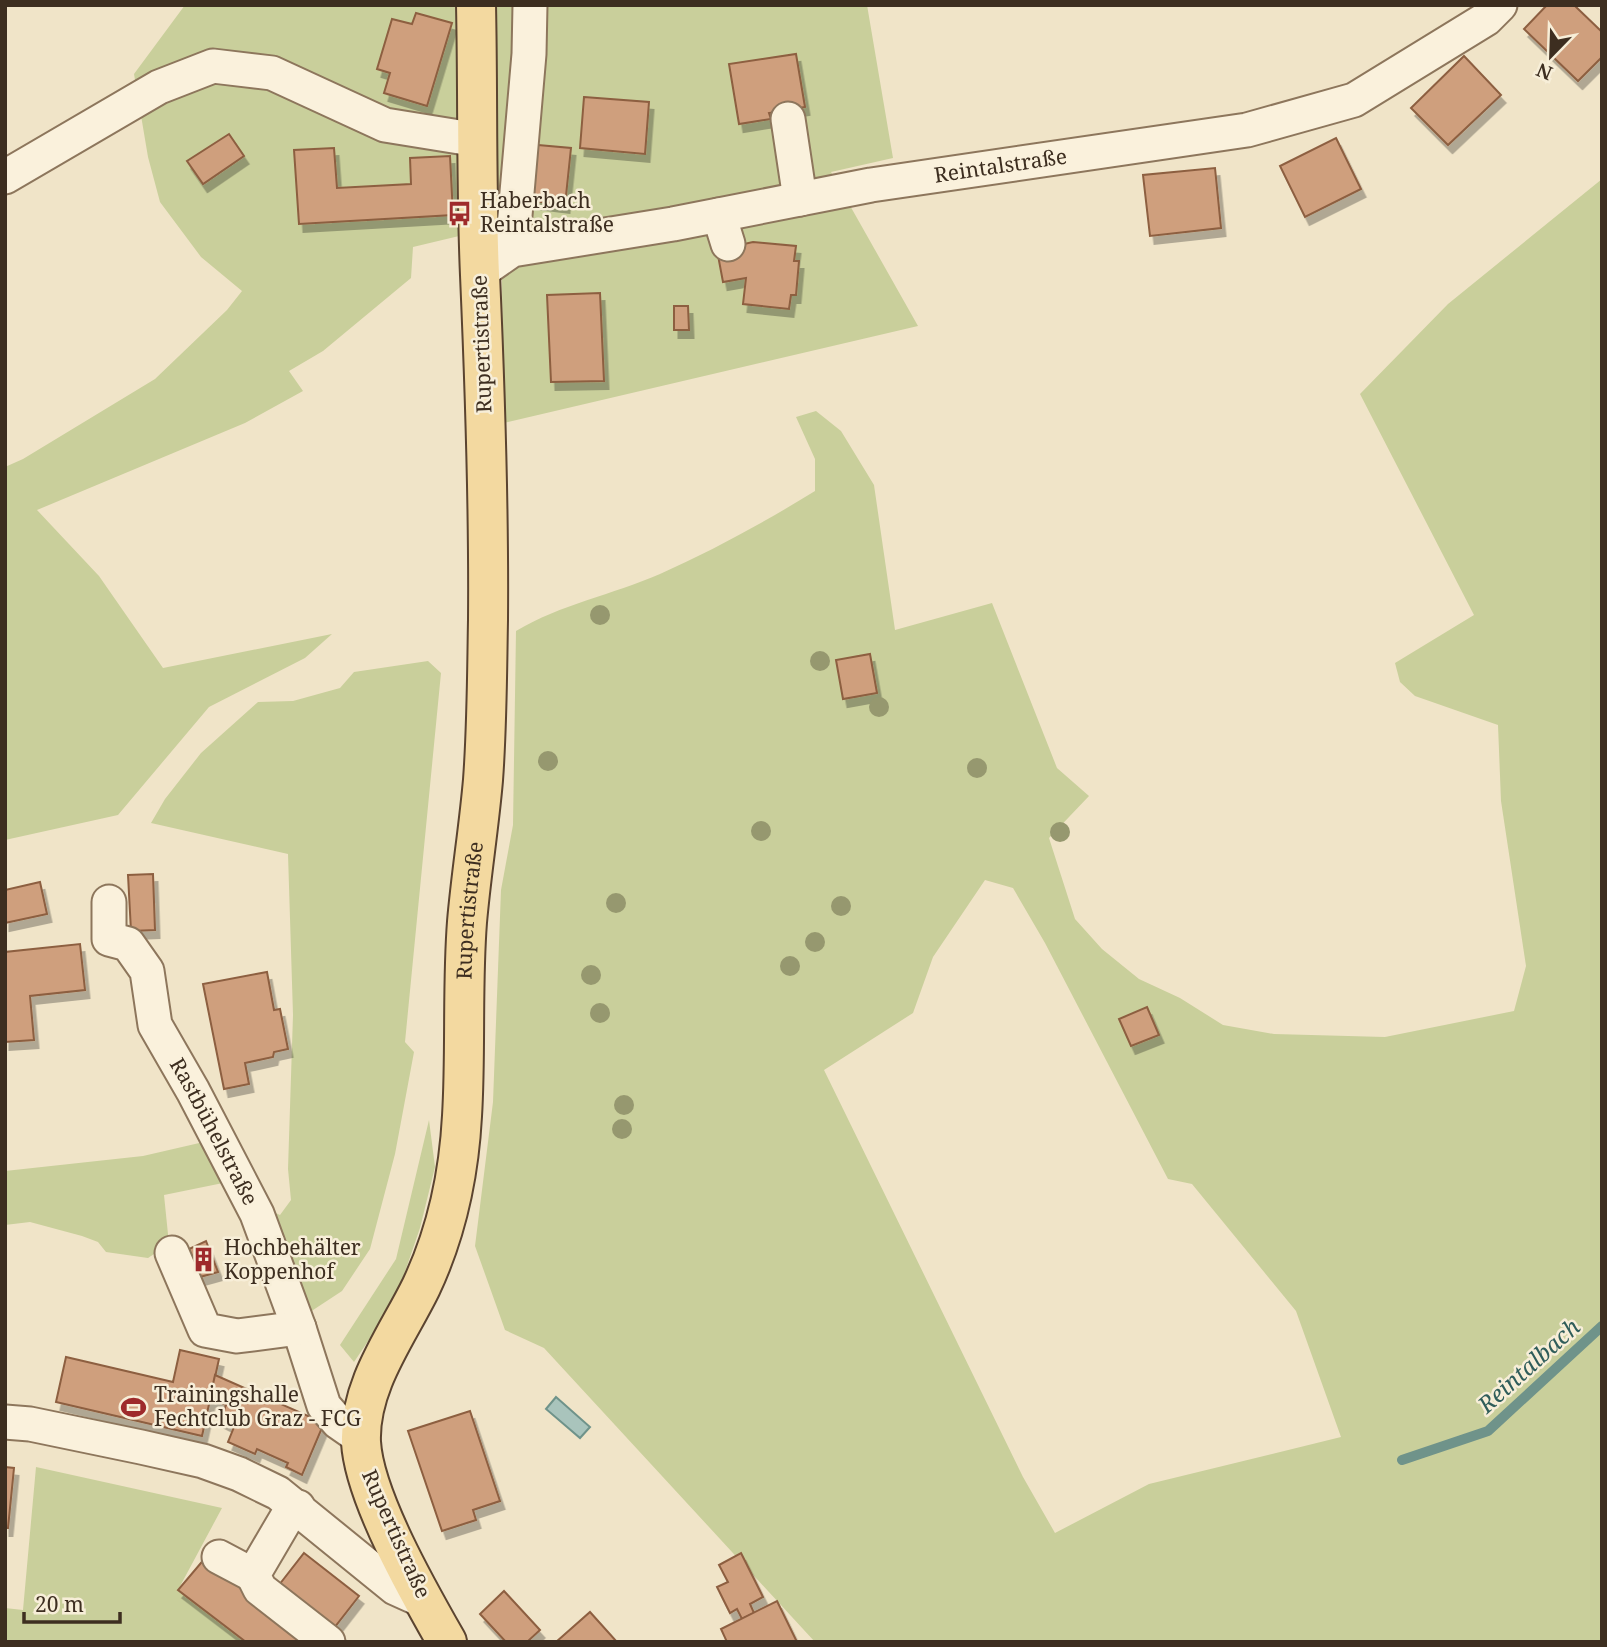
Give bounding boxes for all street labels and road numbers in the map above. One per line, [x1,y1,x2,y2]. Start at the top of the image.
street label: Reintalstraße [932,142,1069,189]
street label: Rupertistraße [465,274,497,414]
street label: Rupertistraße [449,840,489,980]
street label: Rastbühelstraße [164,1052,265,1210]
street label: Rupertistraße [356,1465,438,1602]

